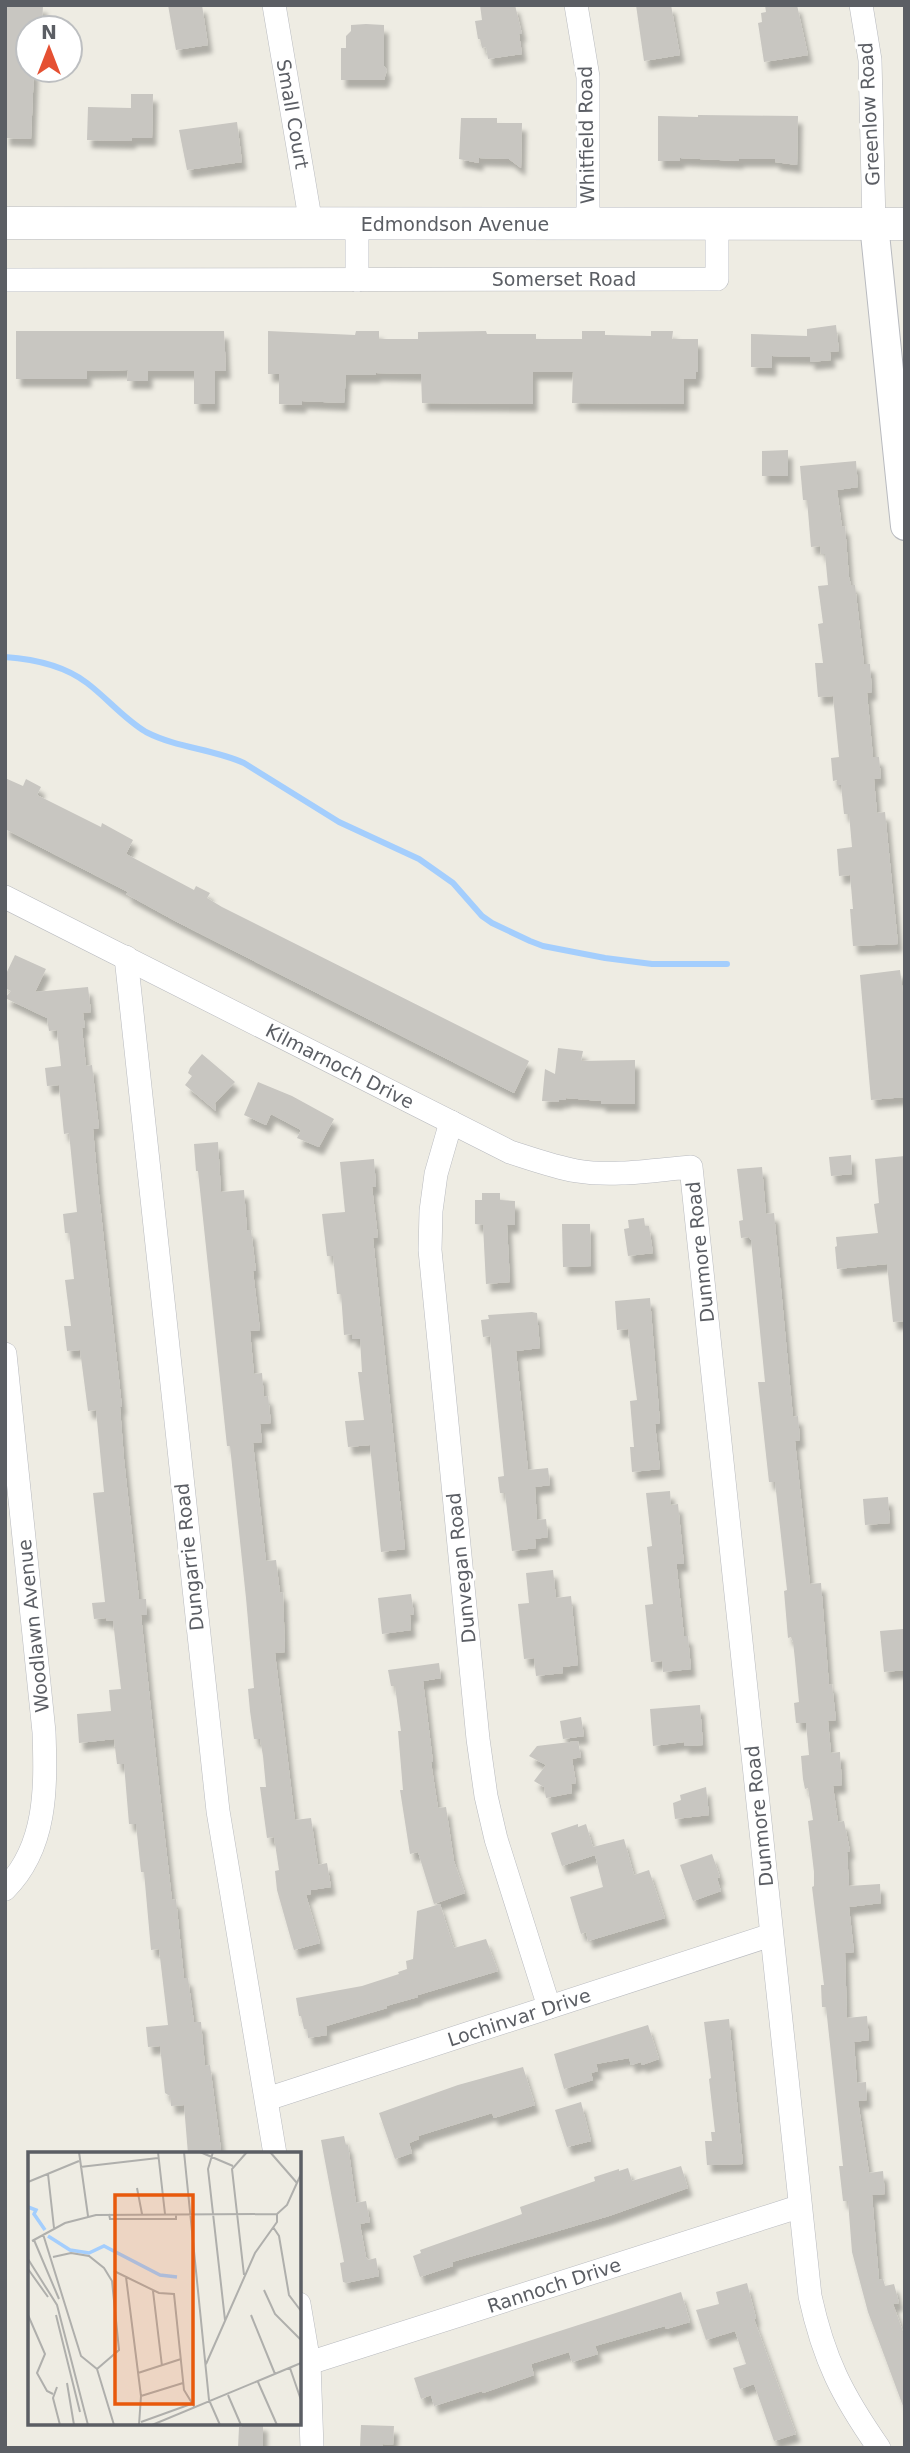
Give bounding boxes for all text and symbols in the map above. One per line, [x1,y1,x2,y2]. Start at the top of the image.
north arrow [14,14,84,84]
text: N [41,21,57,43]
street label: Greenlow Road [854,42,884,186]
street label: Small Court [273,57,313,171]
street label: Whitfield Road [574,66,598,204]
street label: Edmondson Avenue [361,213,549,235]
street label: Somerset Road [492,268,636,290]
street label: Kilmarnoch Drive [262,1019,418,1113]
street label: Dunmore Road [682,1180,718,1324]
street label: Dungarrie Road [170,1482,208,1632]
street label: Dunvegan Road [442,1492,480,1644]
street label: Woodlawn Avenue [13,1538,53,1714]
street label: Dunmore Road [741,1744,777,1888]
street label: Lochinvar Drive [445,1984,593,2050]
inset map [28,2152,301,2425]
street label: Rannoch Drive [484,2253,624,2317]

